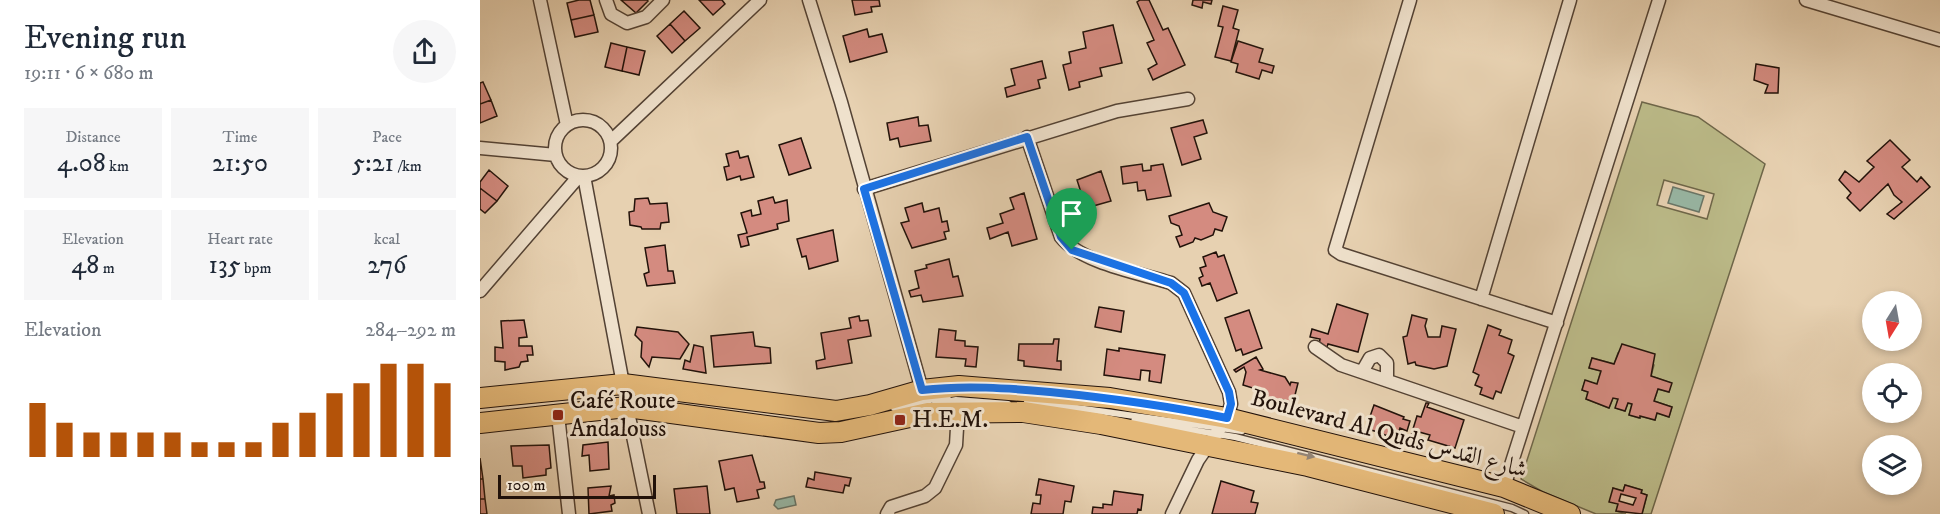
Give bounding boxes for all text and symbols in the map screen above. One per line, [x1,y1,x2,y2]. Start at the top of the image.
text: Evening run [24,18,186,59]
button: share [393,20,456,83]
text: 19:11 · 6 × 680 m [24,61,154,86]
text: Distance [65,127,121,147]
text: Time [223,127,257,147]
text: Pace [372,127,402,147]
text: 4.08 [57,147,106,180]
text: 21:50 [212,147,268,180]
text: 5:21 [352,147,394,180]
text: km [106,156,129,176]
text: /km [394,156,422,176]
pin [1046,188,1097,250]
icon: arrive [1055,197,1088,230]
text: Elevation [62,229,124,249]
text: Heart rate [207,229,273,249]
text: kcal [374,229,400,249]
text: 48 [71,249,99,282]
text: 135 [208,249,241,282]
text: 276 [367,249,407,282]
text: m [99,258,115,278]
text: bpm [241,258,272,278]
north arrow [1862,291,1922,351]
map controls [1862,291,1922,495]
text: Elevation [24,318,101,343]
text: 284–292 m [365,318,456,343]
button: locate [1862,363,1922,423]
street label: Boulevard Al Quds شارع القدس [1247,383,1530,489]
place label: Café Route Andalouss [570,386,676,444]
place label: H.E.M. [912,405,988,435]
marker: Café Route Andalouss [551,408,565,422]
marker: H.E.M. [893,413,907,427]
button: layers [1862,435,1922,495]
one-way arrow [1297,450,1315,460]
scale bar [498,472,656,500]
text: 100 m [507,475,546,495]

